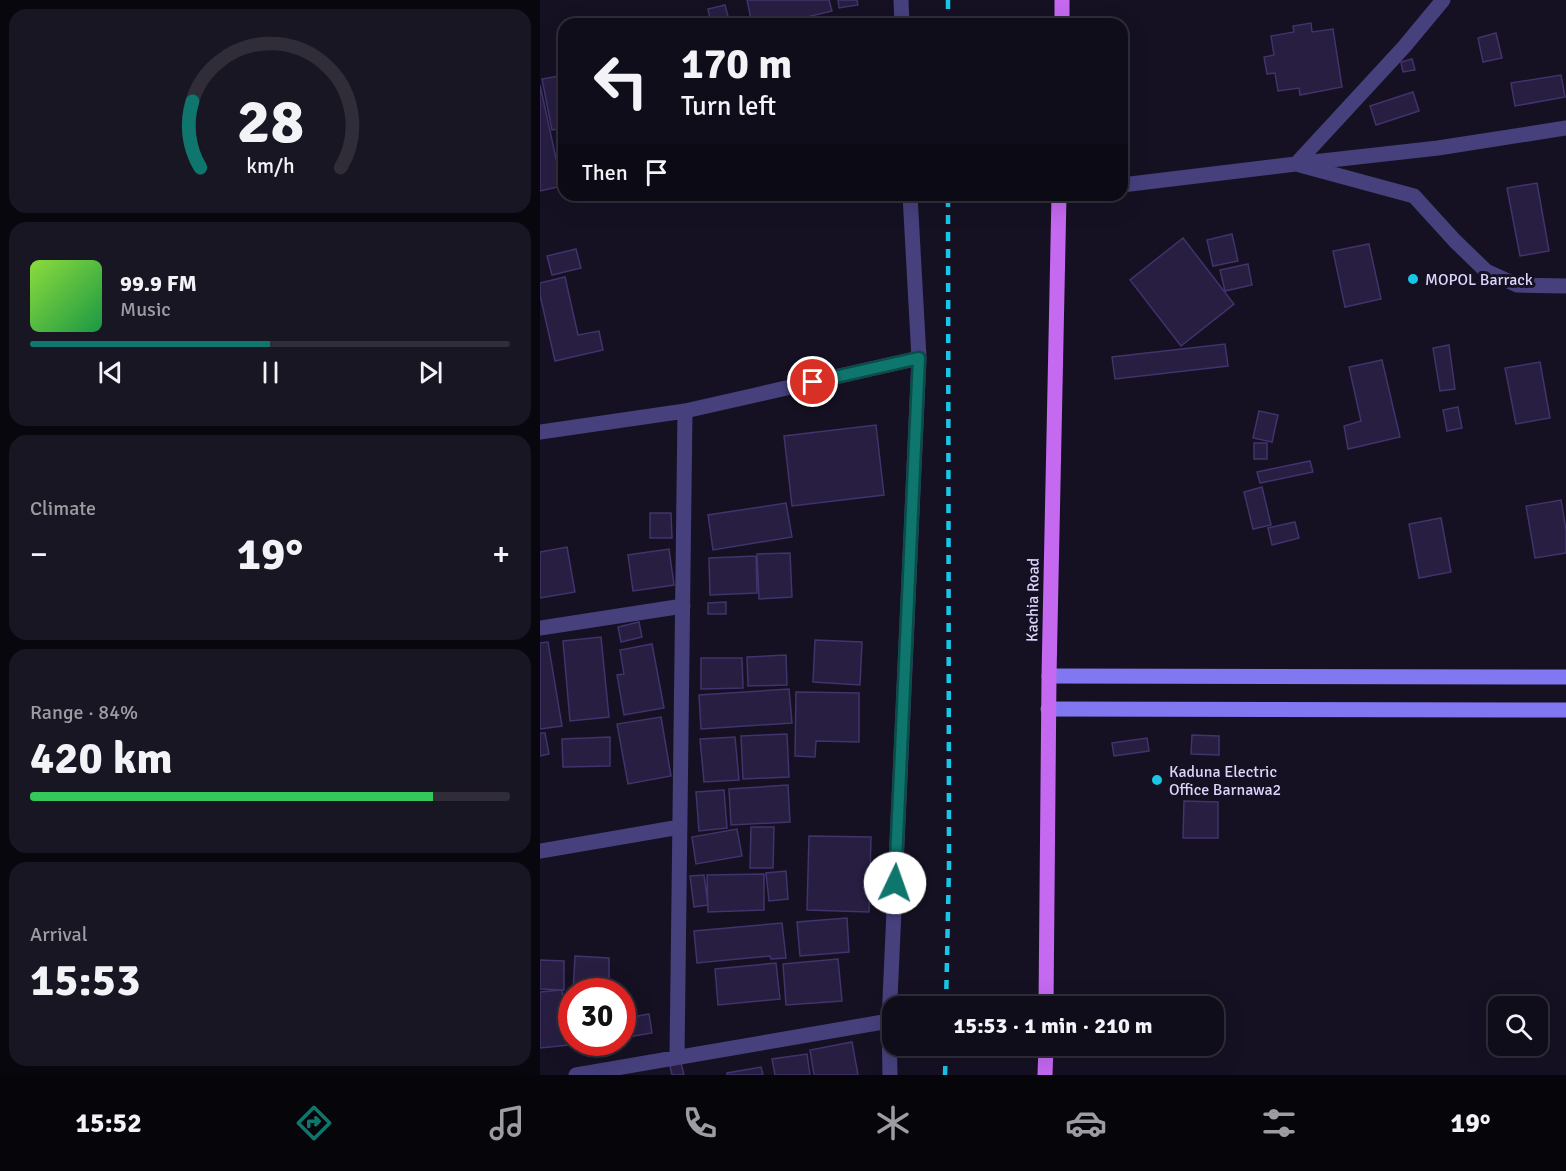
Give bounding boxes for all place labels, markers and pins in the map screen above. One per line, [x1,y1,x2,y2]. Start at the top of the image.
place label: MOPOL Barrack [1425,270,1533,290]
marker: MOPOL Barrack [1406,272,1420,286]
pin [787,356,838,407]
place label: Kaduna Electric Office Barnawa2 [1169,762,1281,800]
marker: Kaduna Electric Office Barnawa2 [1150,773,1164,787]

